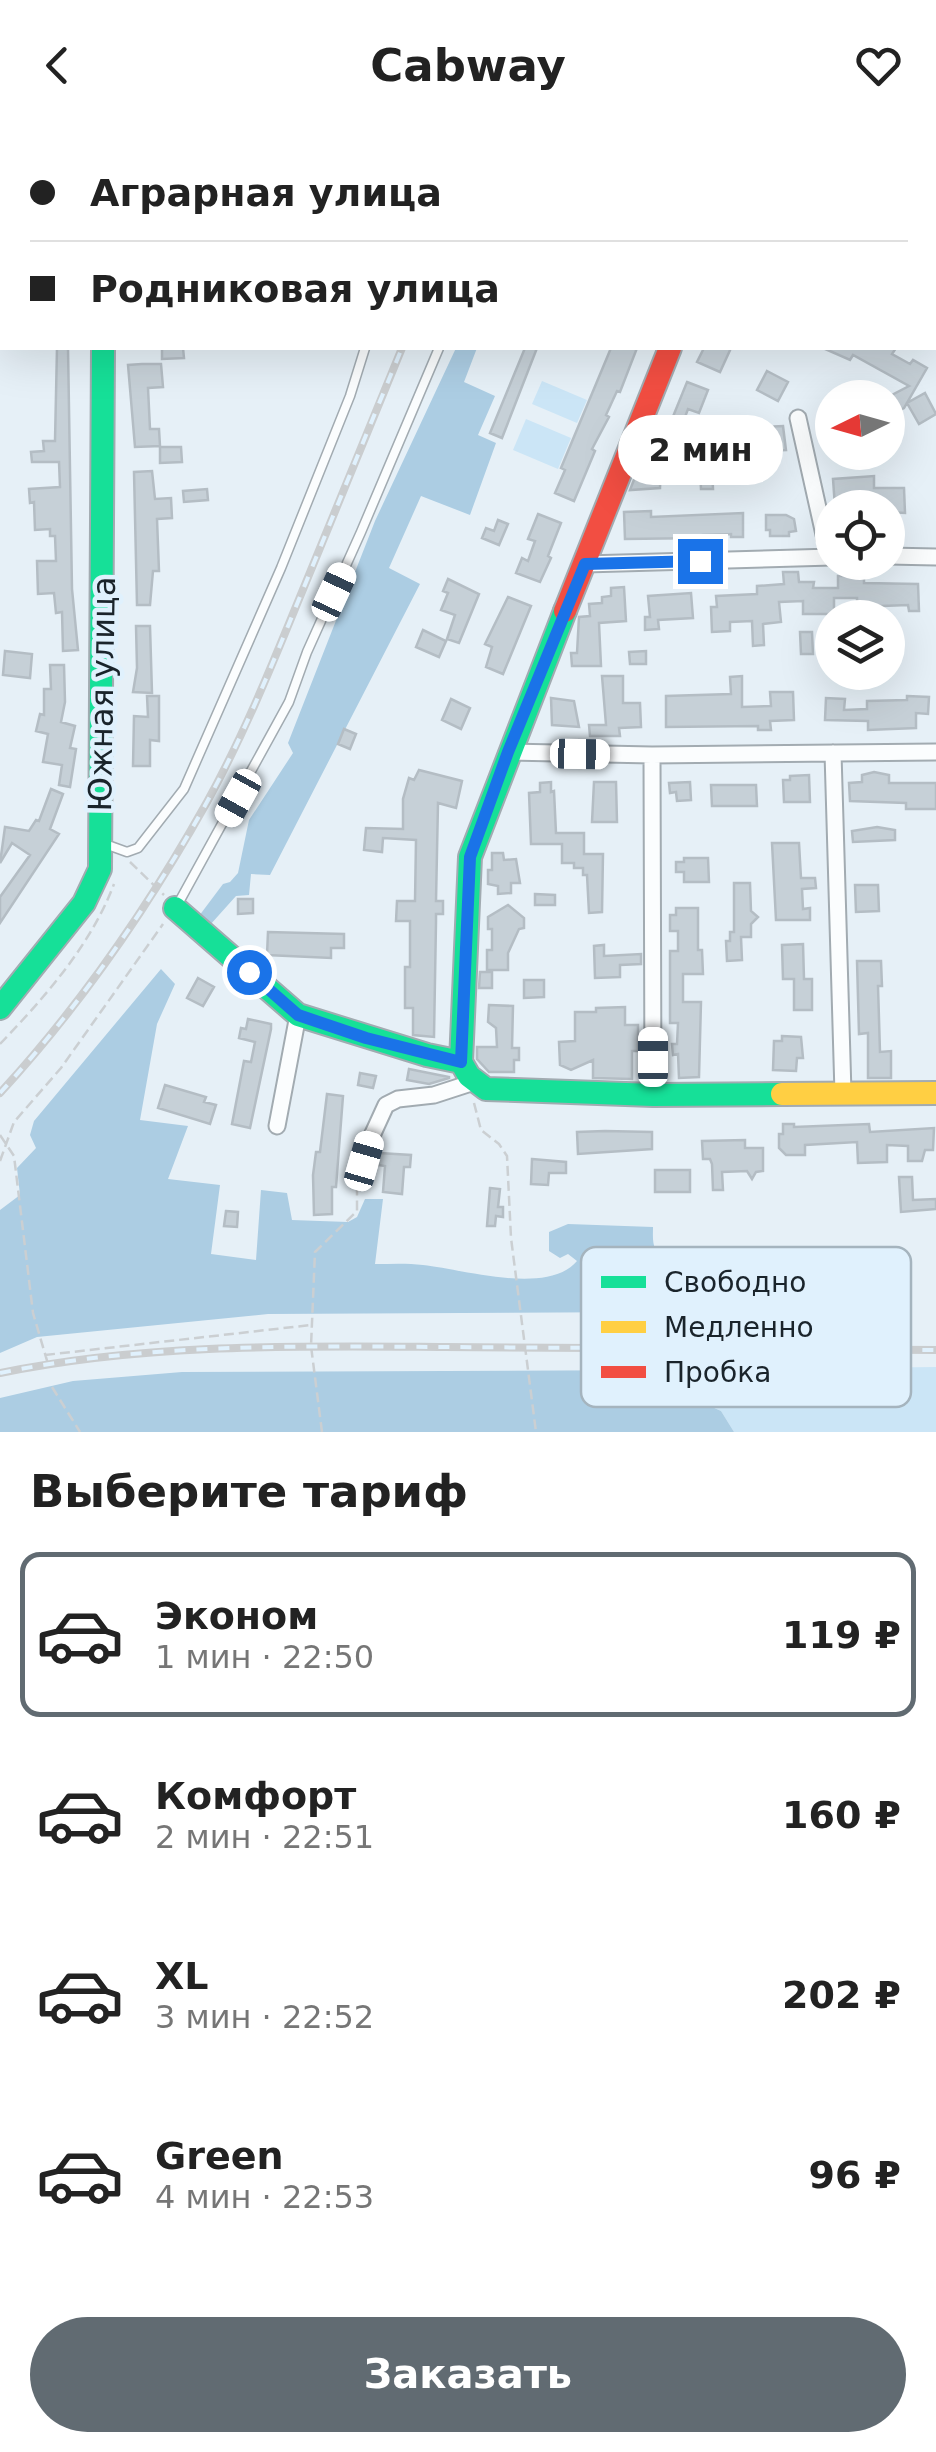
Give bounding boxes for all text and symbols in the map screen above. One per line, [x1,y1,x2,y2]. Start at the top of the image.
icon: back [30,38,85,93]
icon: heart [851,38,906,93]
text: Cabway [370,39,566,92]
text: Аграрная улица [90,171,442,215]
text: Родниковая улица [90,267,500,311]
north arrow [815,380,905,470]
map controls [815,380,905,690]
callout: 2 мин [618,416,782,486]
text: 2 мин [648,431,753,469]
button: locate [815,490,905,580]
route end [678,539,723,584]
car [308,558,360,626]
street label: Южная улица [81,576,123,812]
button: layers [815,600,905,690]
car [550,738,610,770]
car [210,764,266,832]
route start [227,950,272,995]
car [638,1027,668,1087]
car [341,1128,387,1194]
legend [581,1247,911,1407]
text: Свободно [664,1266,806,1299]
text: Медленно [664,1311,814,1344]
text: Пробка [664,1356,771,1389]
text: Выберите тариф [30,1465,468,1518]
icon: car [35,1590,125,1680]
text: Эконом [155,1594,318,1638]
text: 119 ₽ [782,1613,901,1657]
text: 1 мин · 22:50 [155,1638,374,1676]
icon: car [35,1770,125,1860]
text: Комфорт [155,1774,356,1818]
text: 160 ₽ [782,1793,901,1837]
text: 2 мин · 22:51 [155,1818,374,1856]
icon: car [35,1950,125,2040]
text: XL [155,1954,209,1998]
text: 202 ₽ [782,1973,901,2017]
text: 3 мин · 22:52 [155,1998,374,2036]
icon: car [35,2130,125,2220]
text: Green [155,2134,284,2178]
text: 96 ₽ [808,2153,901,2197]
text: 4 мин · 22:53 [155,2178,374,2216]
button: Заказать [30,2317,906,2432]

